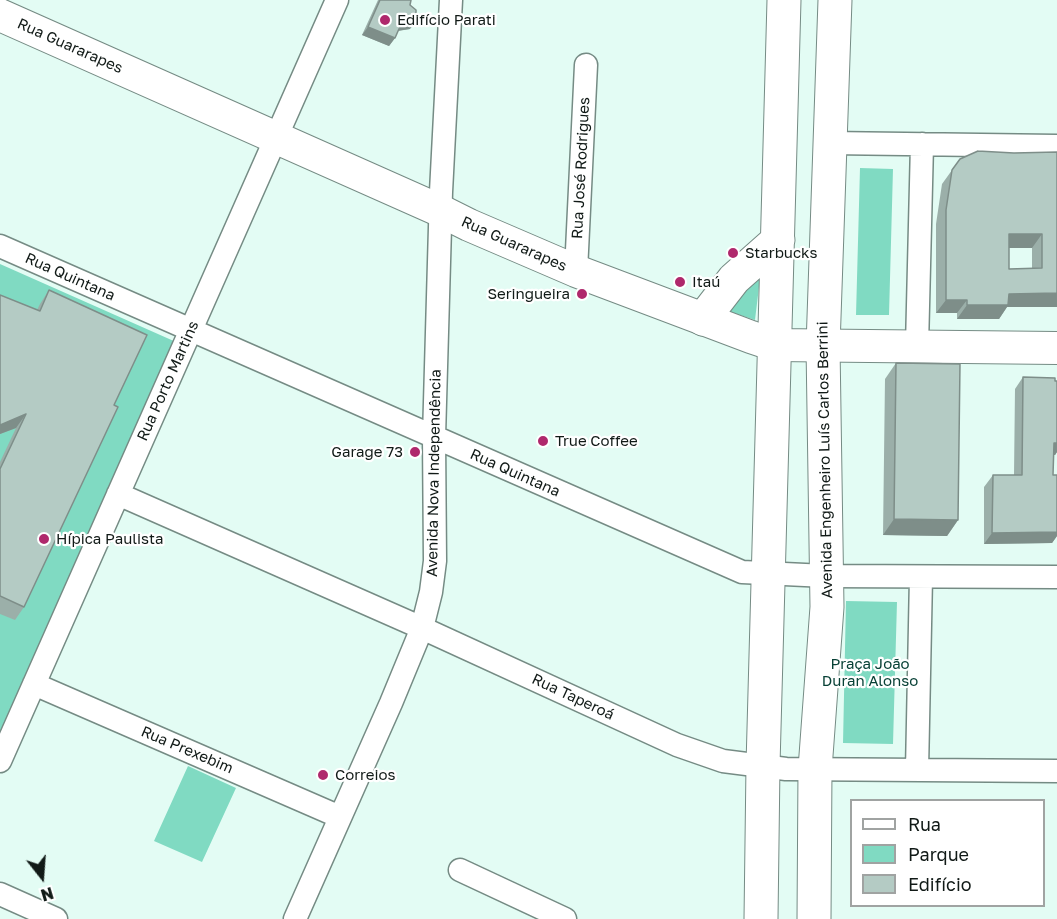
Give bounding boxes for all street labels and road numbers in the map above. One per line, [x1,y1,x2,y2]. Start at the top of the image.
street label: Rua Guararapes [14,15,126,77]
street label: Rua José Rodrigues [568,97,594,239]
street label: Rua Guararapes [458,213,570,275]
street label: Rua Quintana [22,249,118,305]
street label: Rua Porto Martins [133,318,203,444]
street label: Avenida Engenheiro Luís Carlos Berrini [814,321,836,599]
street label: Avenida Nova Independência [423,369,445,577]
street label: Rua Quintana [467,445,563,501]
street label: Rua Taperoá [529,670,617,724]
street label: Rua Prexebim [138,723,236,777]

